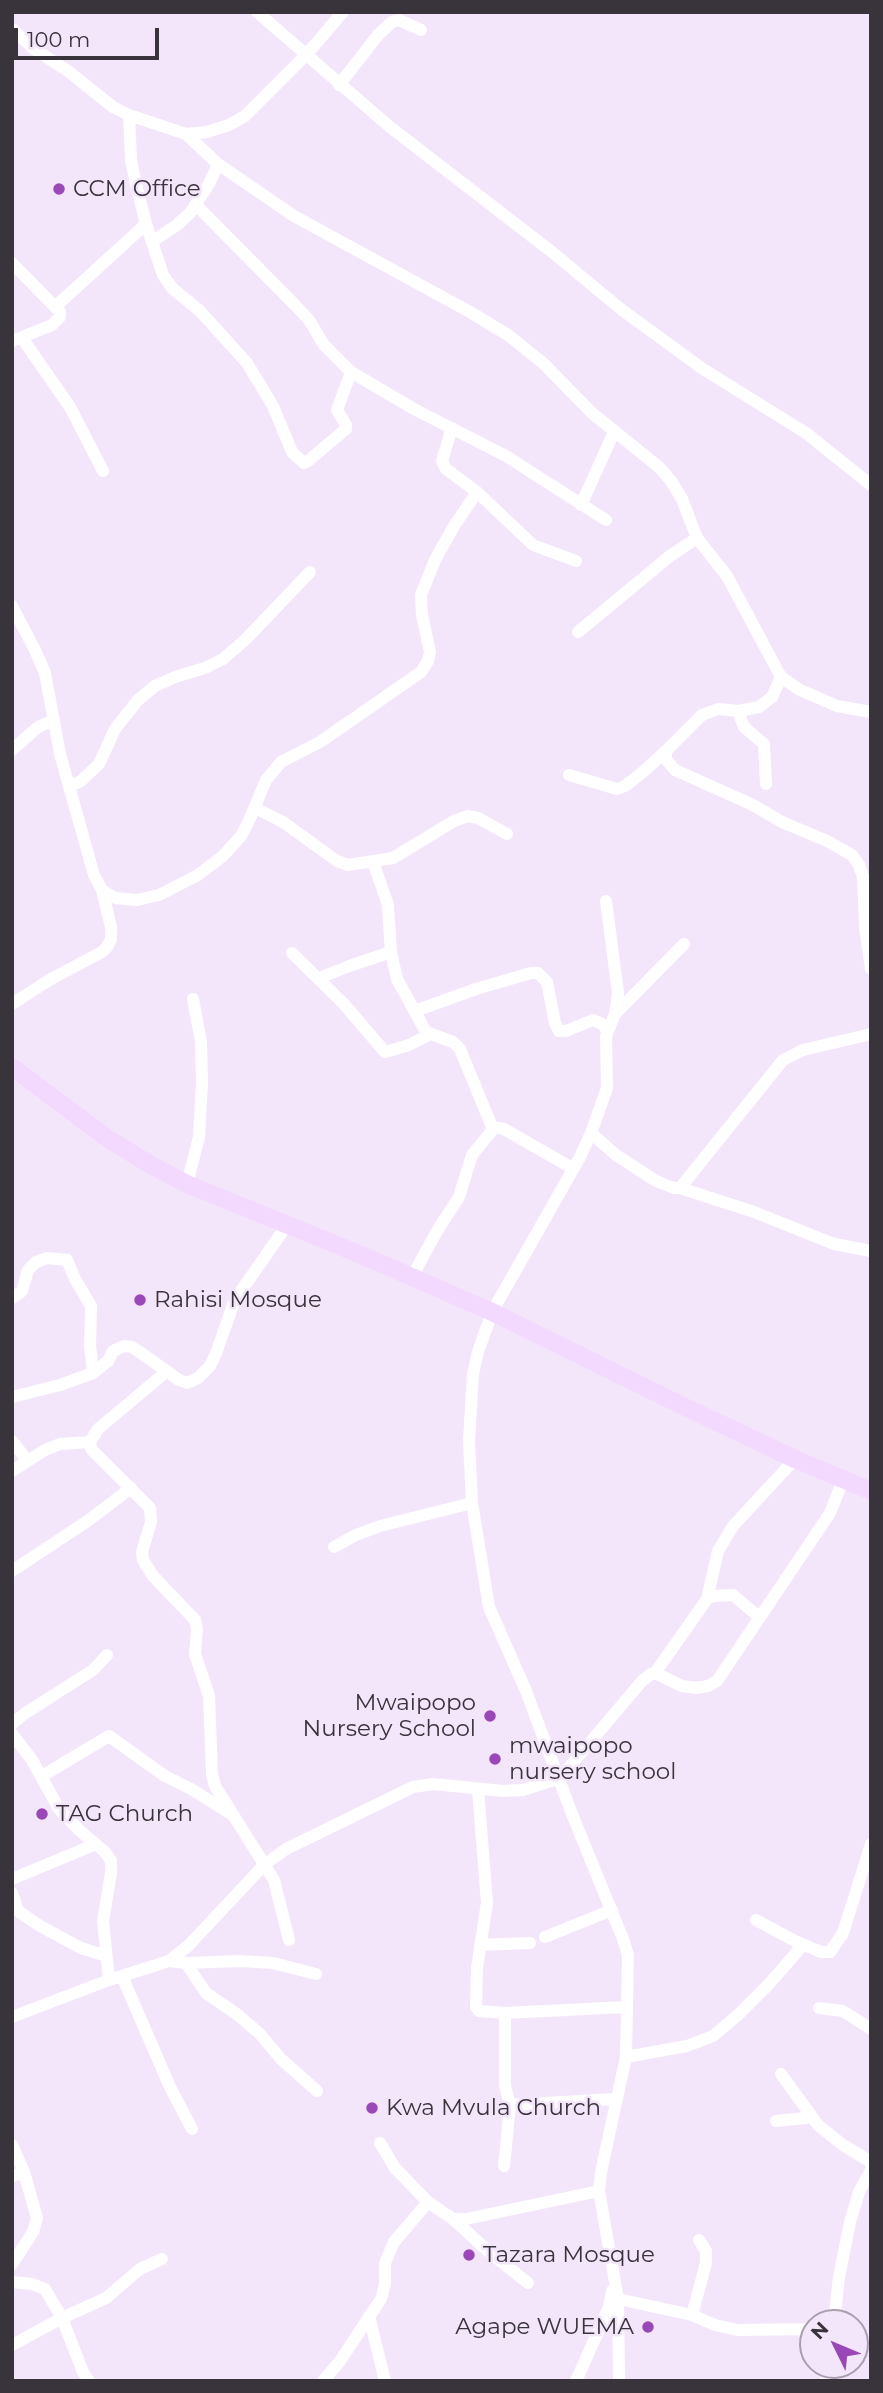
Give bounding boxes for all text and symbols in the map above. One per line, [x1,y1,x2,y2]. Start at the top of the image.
scale bar [18,14,163,58]
text: 100 m [27,27,90,52]
place label: CCM Office [73,175,201,203]
marker: CCM Office [51,181,67,197]
place label: Rahisi Mosque [154,1286,322,1314]
marker: Rahisi Mosque [132,1292,148,1308]
place label: Mwaipopo Nursery School [302,1689,476,1743]
marker: Mwaipopo Nursery School [482,1708,498,1724]
place label: mwaipopo nursery school [509,1732,676,1786]
marker: mwaipopo nursery school [487,1751,503,1767]
place label: TAG Church [56,1800,193,1828]
marker: TAG Church [34,1806,50,1822]
place label: Kwa Mvula Church [386,2094,601,2122]
marker: Kwa Mvula Church [364,2100,380,2116]
place label: Tazara Mosque [483,2241,655,2269]
marker: Tazara Mosque [461,2247,477,2263]
north arrow [799,2309,869,2379]
place label: Agape WUEMA [455,2313,634,2341]
text: N [806,2317,833,2344]
marker: Agape WUEMA [640,2319,656,2335]

